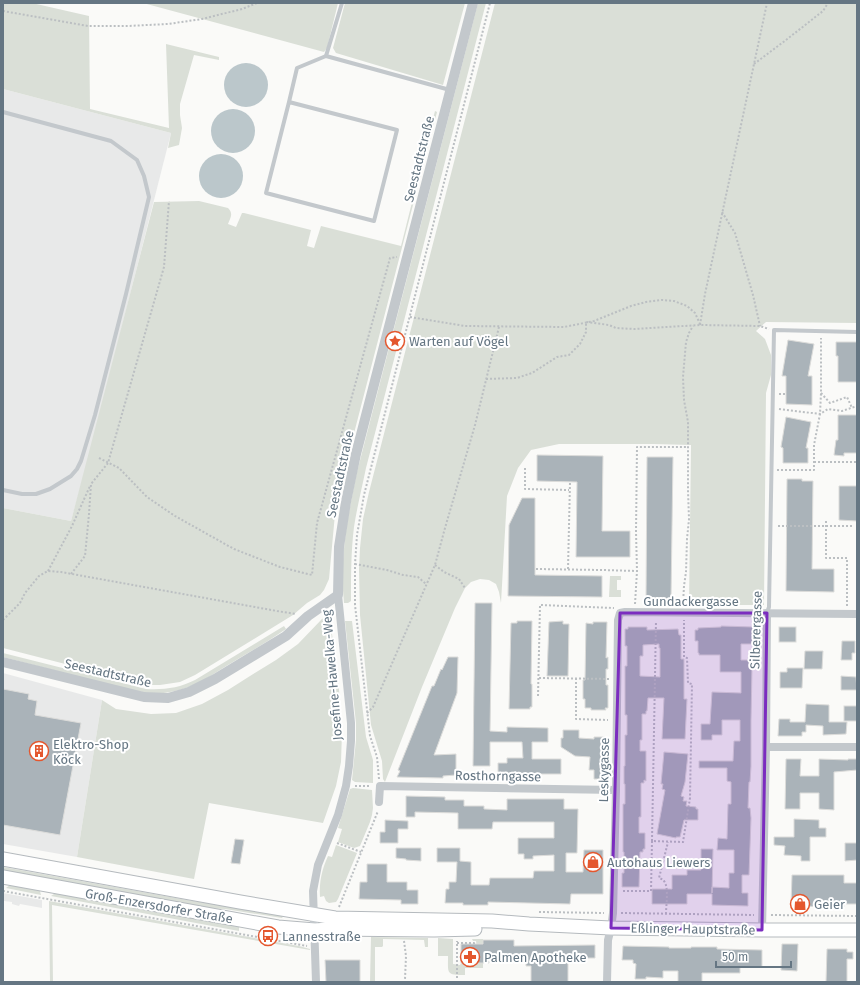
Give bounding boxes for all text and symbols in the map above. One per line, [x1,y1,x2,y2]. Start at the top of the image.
street label: Seestadtstraße [401,114,437,204]
place icon: Warten auf Vögel [384,330,406,352]
place label: Warten auf Vögel [409,334,509,349]
street label: Seestadtstraße [323,429,357,519]
street label: Silberergasse [747,591,765,669]
street label: Gundackergasse [643,594,739,609]
street label: Josefine-Hawelka-Weg [319,609,345,741]
street label: Seestadtstraße [63,656,153,690]
place label: Elektro-Shop Köck [53,737,129,767]
street label: Leskygasse [596,737,612,803]
building icon: Elektro-Shop Köck [28,740,50,762]
street label: Rosthorngasse [455,768,541,784]
shop icon: Autohaus Liewers [582,851,604,873]
place label: Autohaus Liewers [607,855,710,870]
street label: Groß-Enzersdorfer Straße [84,886,234,926]
shop icon: Geier [789,893,811,915]
place label: Geier [814,897,845,912]
street label: Eßlinger Hauptstraße [630,920,756,938]
bus stop icon: Lannesstraße [257,925,279,947]
place label: Lannesstraße [282,929,361,944]
scale bar [716,943,791,969]
pharmacy icon: Palmen Apotheke [459,946,481,968]
place label: Palmen Apotheke [484,950,587,965]
text: 50 m [722,950,748,964]

